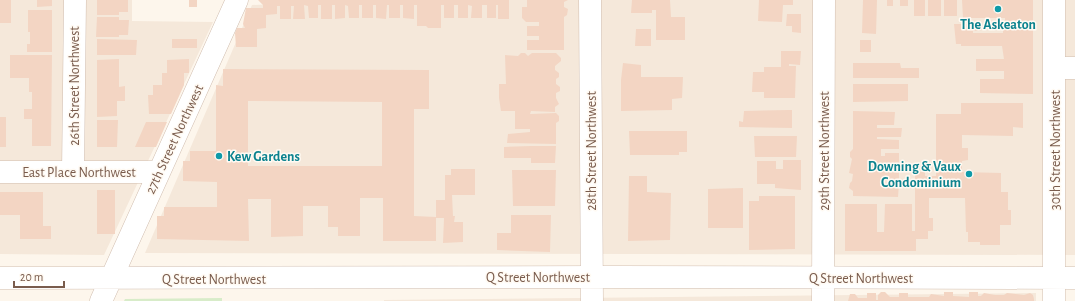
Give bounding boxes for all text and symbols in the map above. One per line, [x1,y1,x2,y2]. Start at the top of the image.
marker: The Askeaton [993,4,1003,14]
place label: The Askeaton [960,18,1036,32]
street label: 26th Street Northwest [68,26,82,146]
street label: 27th Street Northwest [143,82,207,196]
street label: 30th Street Northwest [1049,90,1063,210]
street label: 28th Street Northwest [585,91,599,211]
street label: 29th Street Northwest [818,91,832,211]
place label: Kew Gardens [227,150,300,164]
marker: Kew Gardens [214,151,224,161]
place label: Downing & Vaux Condominium [868,160,962,190]
street label: East Place Northwest [22,166,136,180]
marker: Downing & Vaux Condominium [964,169,974,179]
scale bar [14,263,64,289]
text: 20 m [20,271,43,283]
street label: Q Street Northwest [486,271,590,285]
street label: Q Street Northwest [809,272,913,286]
street label: Q Street Northwest [162,273,266,287]

